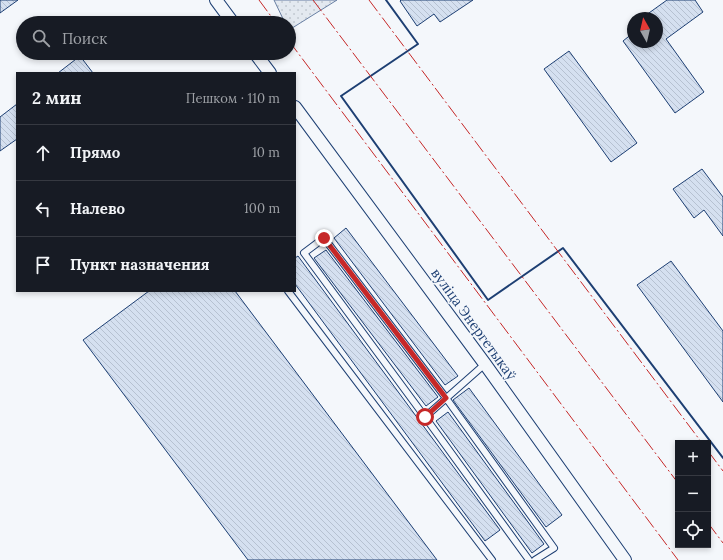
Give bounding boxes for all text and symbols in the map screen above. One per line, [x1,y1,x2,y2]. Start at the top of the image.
north arrow [627,12,663,48]
search box [16,16,296,60]
icon: search [30,27,52,49]
text: Поиск [62,29,107,48]
text: 2 мин [32,87,82,109]
text: Пешком · 110 m [186,90,280,107]
icon: ahead [32,142,54,164]
text: Прямо [70,143,120,162]
text: 10 m [252,144,280,161]
icon: left [32,198,54,220]
text: Налево [70,199,125,218]
text: 100 m [244,200,280,217]
route end [315,229,333,247]
icon: arrive [32,254,54,276]
text: Пункт назначения [70,255,210,274]
street label: вуліца Энергетыкаў [427,265,521,384]
route start [416,408,434,426]
map controls [675,440,711,548]
button: + [675,440,711,476]
button: − [675,476,711,512]
button: locate [675,512,711,548]

